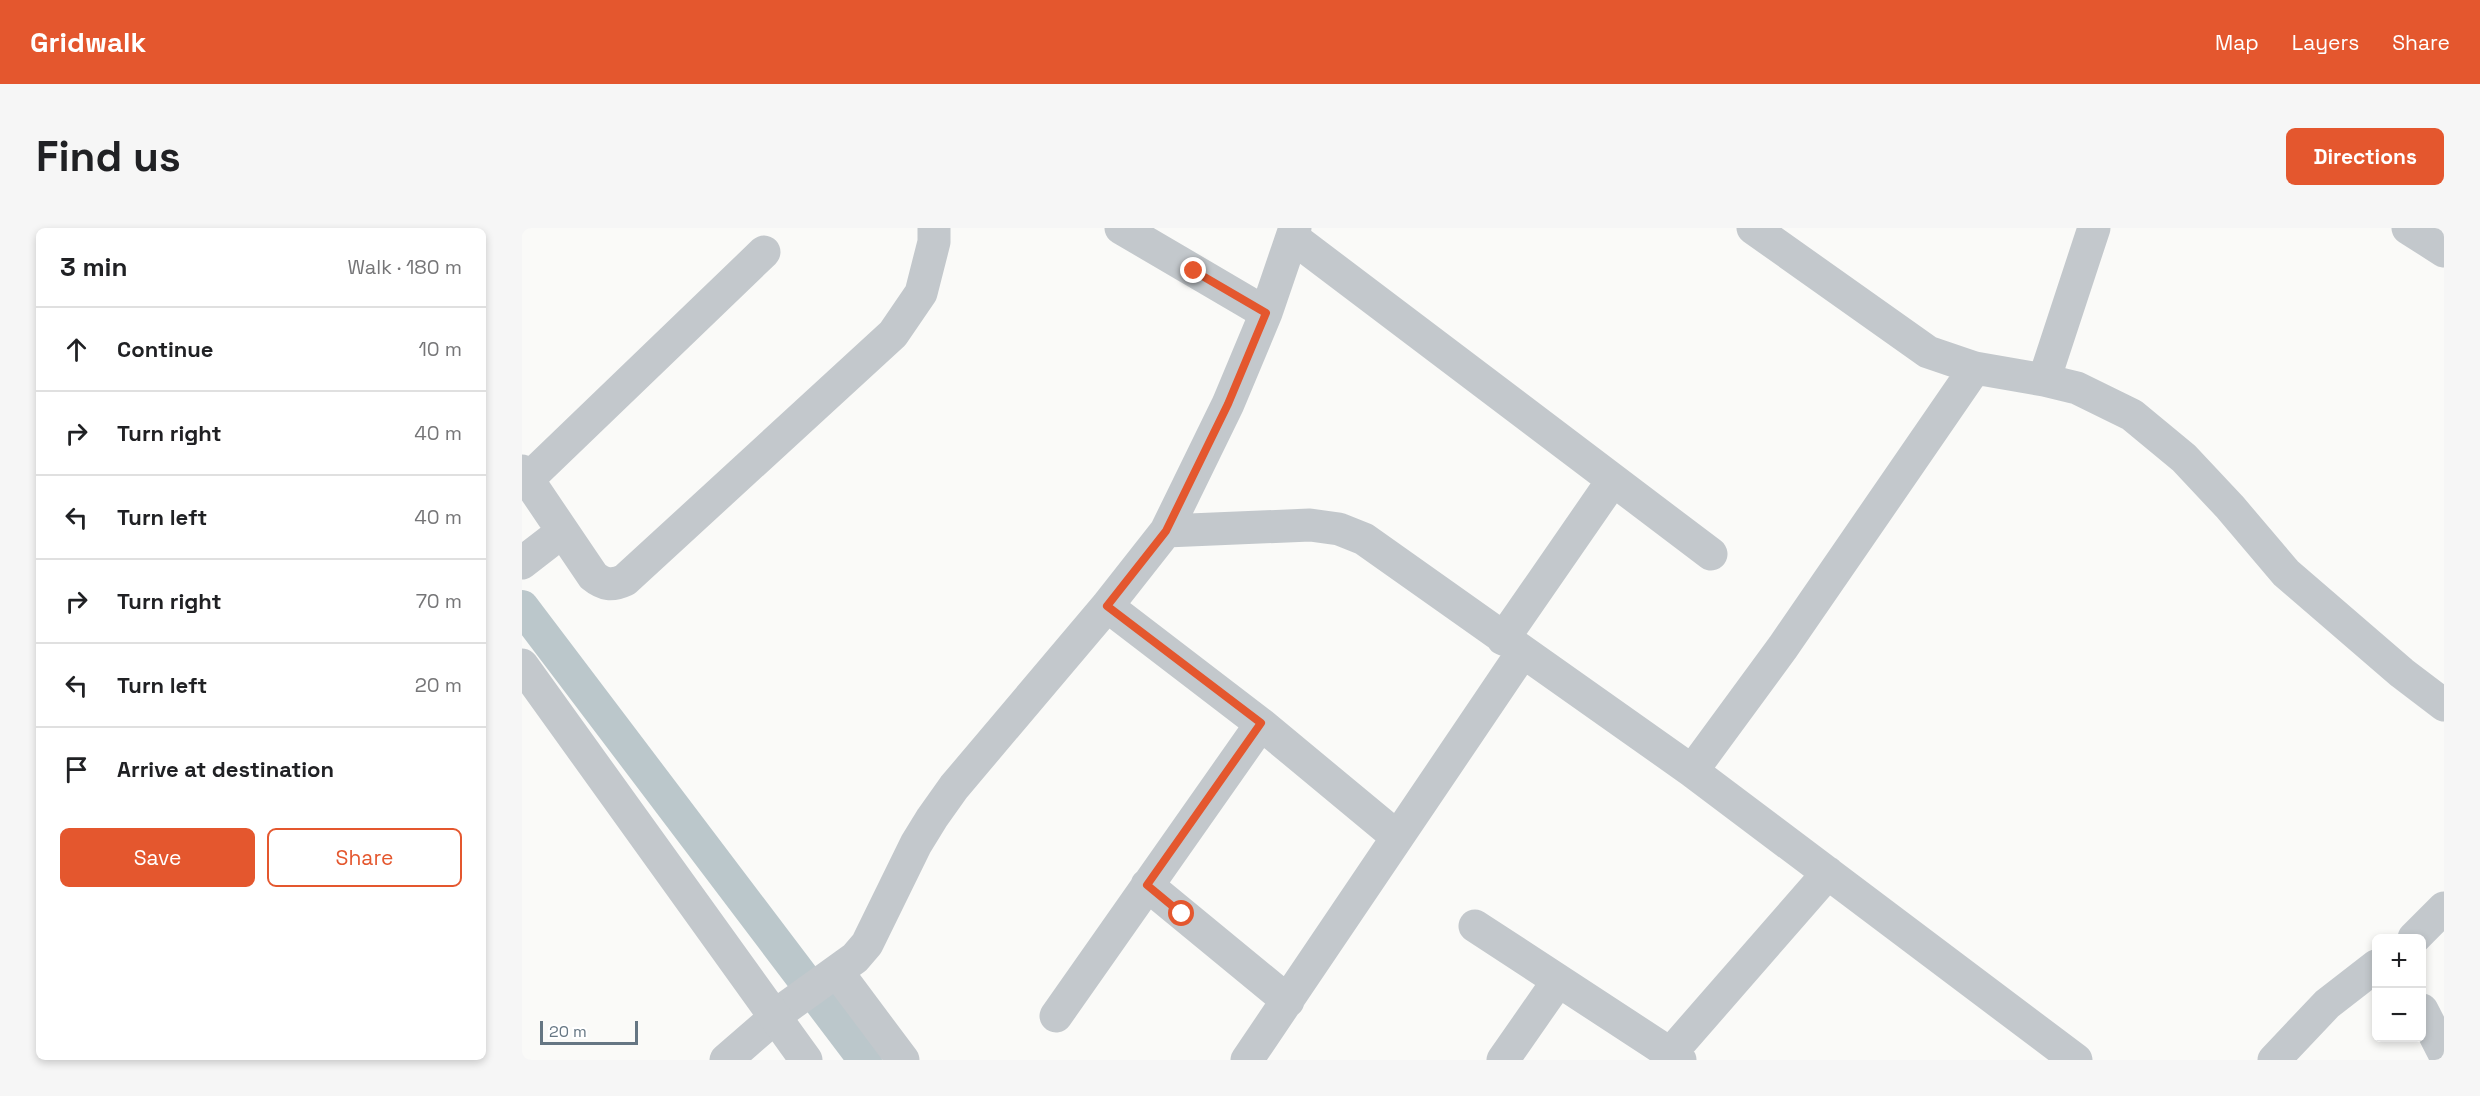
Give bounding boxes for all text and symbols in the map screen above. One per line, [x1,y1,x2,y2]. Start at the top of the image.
text: Gridwalk [30,24,146,60]
text: Map [2215,29,2259,56]
text: Layers [2292,29,2359,56]
text: Share [2392,29,2450,56]
button: Directions [2286,128,2444,185]
text: Find us [36,130,181,183]
text: 3 min [60,250,128,284]
text: Walk · 180 m [348,254,462,280]
route end [1180,257,1206,283]
icon: ahead [60,333,93,366]
text: Continue [117,335,213,363]
text: 10 m [418,336,462,362]
icon: right [60,417,93,450]
text: Turn right [117,419,222,447]
text: 40 m [414,420,462,446]
icon: left [60,501,93,534]
text: Turn left [117,503,207,531]
text: 40 m [414,504,462,530]
icon: right [60,585,93,618]
text: Turn right [117,587,222,615]
text: 70 m [416,588,462,614]
icon: left [60,669,93,702]
text: Turn left [117,671,207,699]
text: 20 m [415,672,462,698]
icon: arrive [60,753,93,786]
text: Arrive at destination [117,755,334,783]
button: Save [60,828,255,887]
button: Share [267,828,462,887]
route start [1168,900,1194,926]
map controls [2372,934,2426,1042]
button: + [2372,934,2426,988]
button: − [2372,988,2426,1042]
scale bar [540,1018,638,1046]
text: 20 m [549,1021,587,1042]

